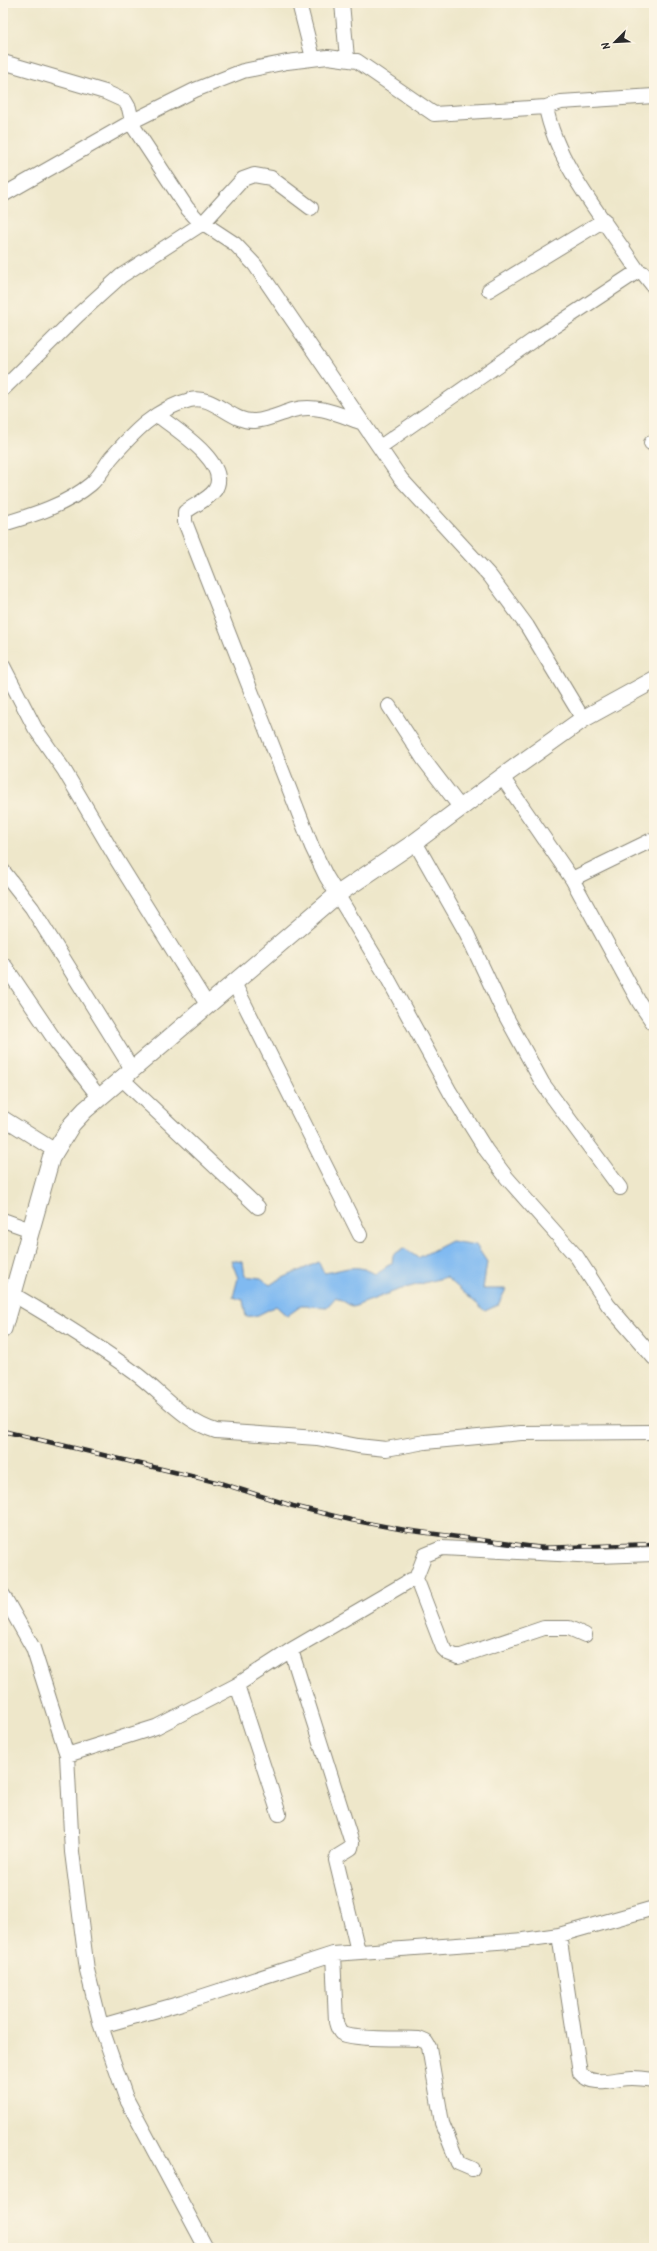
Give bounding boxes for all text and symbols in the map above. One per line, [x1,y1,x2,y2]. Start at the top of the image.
north arrow [595,22,635,62]
text: N [597,39,616,52]

